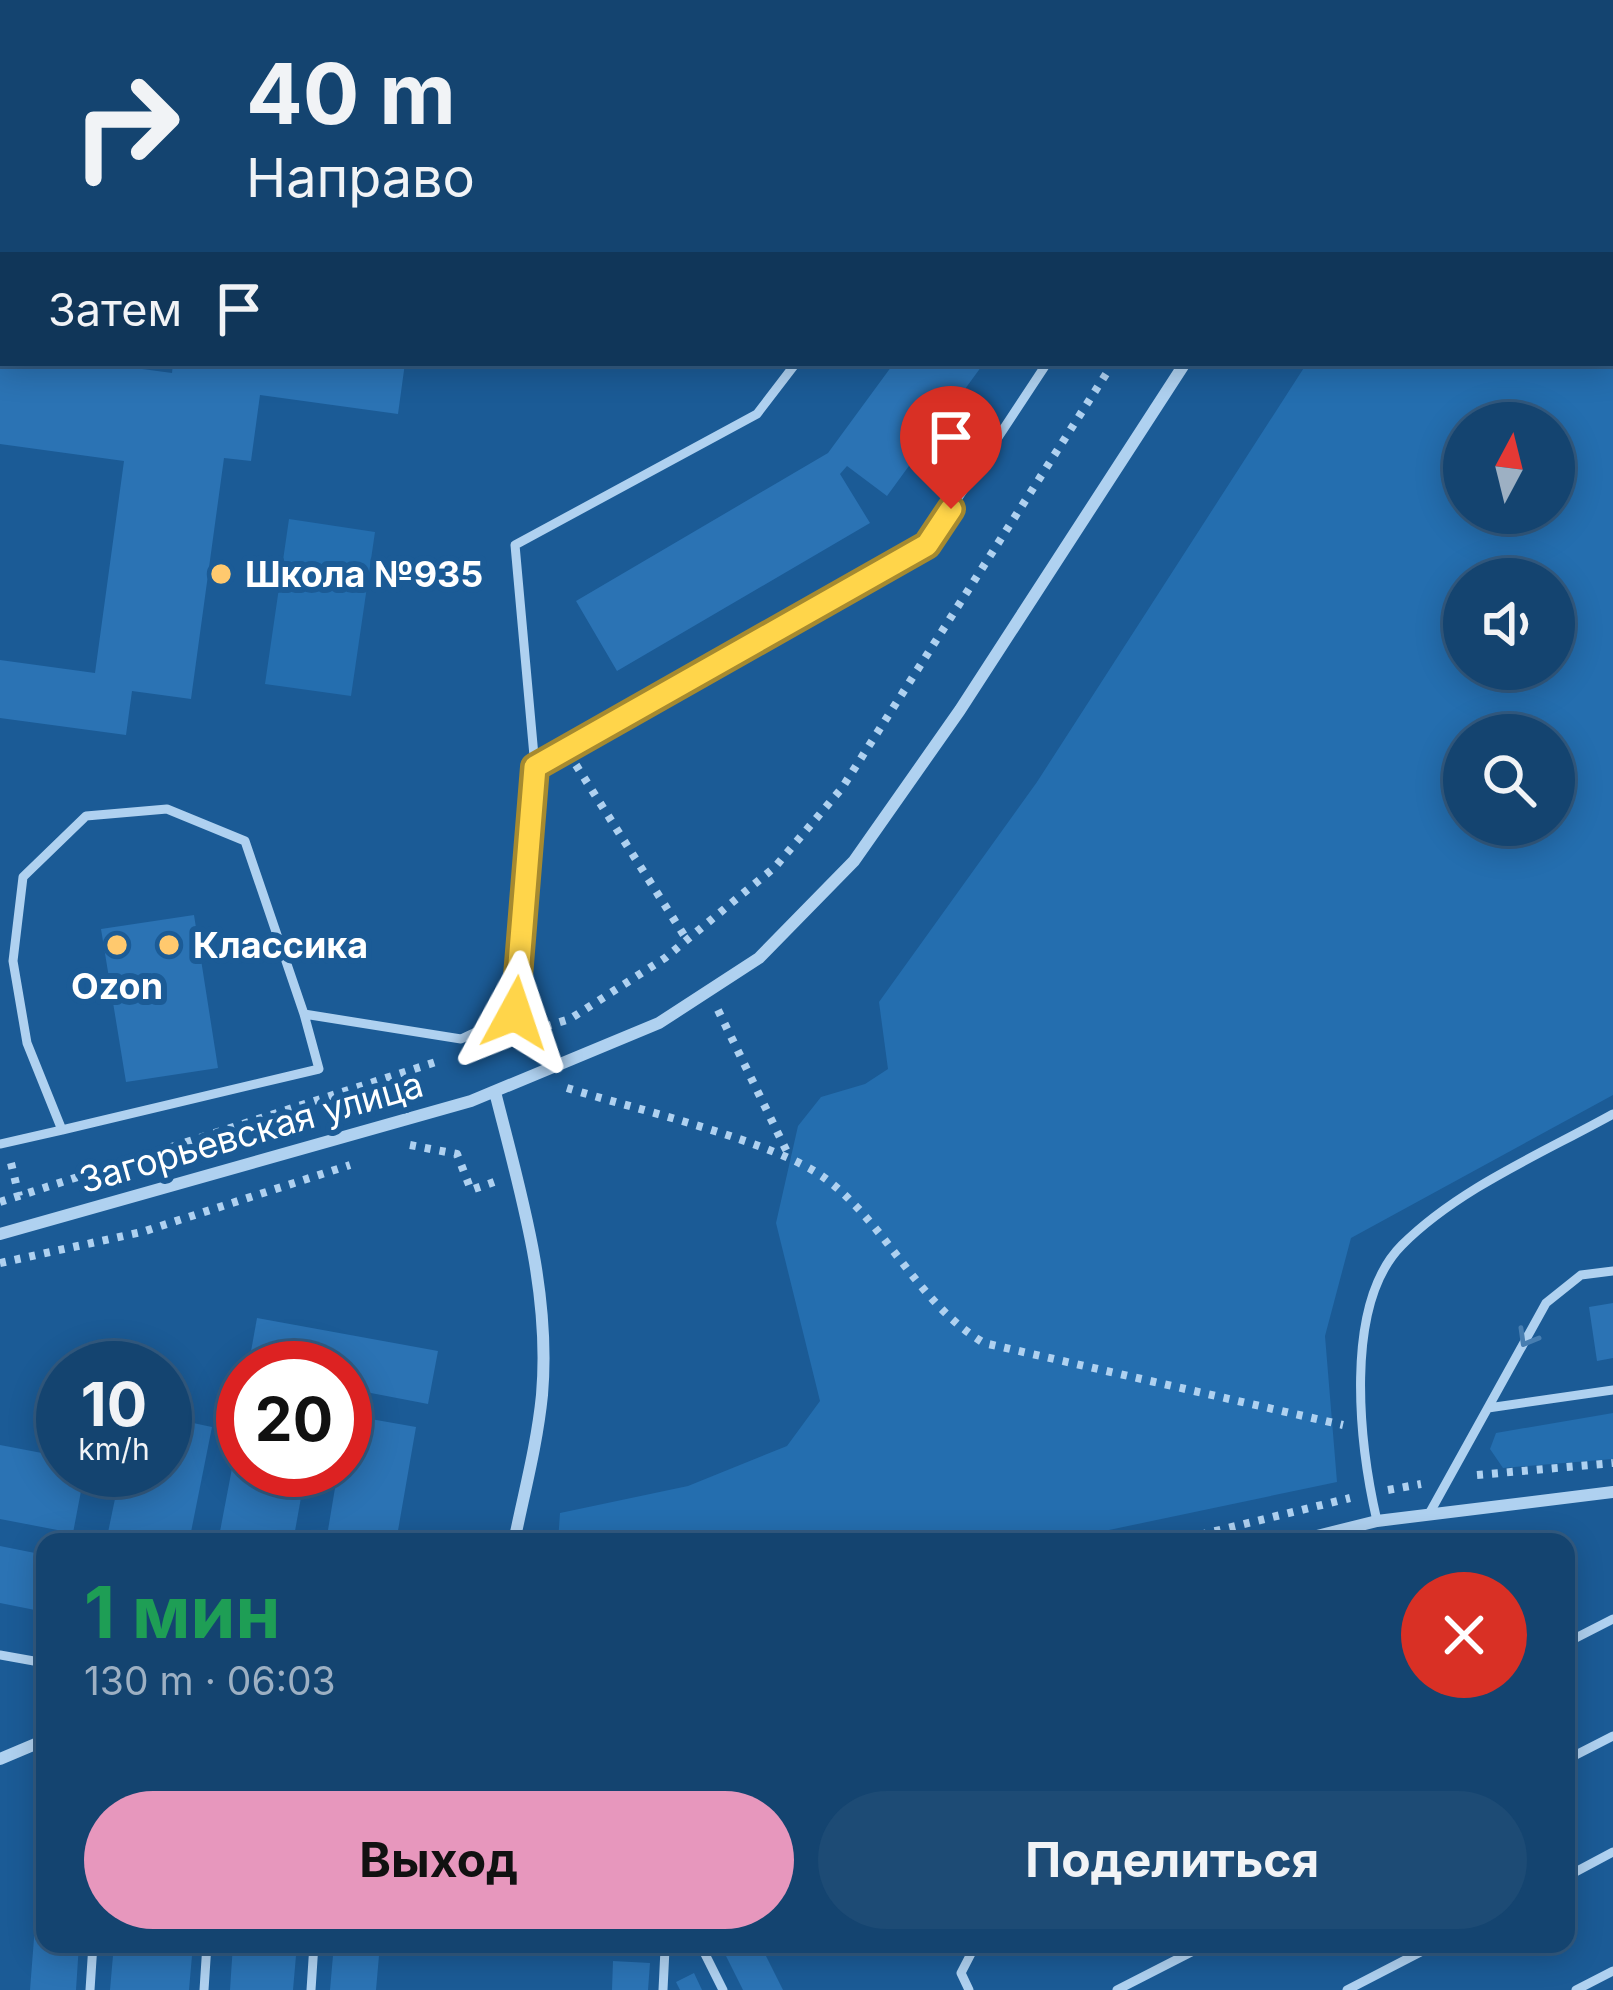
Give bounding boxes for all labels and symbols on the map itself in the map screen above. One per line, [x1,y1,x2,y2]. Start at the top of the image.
pin [900,386,1002,509]
north arrow [1443,402,1575,534]
place label: Школа №935 [245,552,483,596]
marker: Школа №935 [208,561,234,587]
place label: Классика [193,923,368,967]
marker: Ozon [104,932,130,958]
marker: Классика [156,932,182,958]
position arrow [452,950,578,1076]
place label: Ozon [71,964,163,1008]
street label: Загорьевская улица [74,1062,428,1202]
one-way arrow [1518,1325,1541,1347]
speed limit sign: 20 [216,1341,372,1497]

